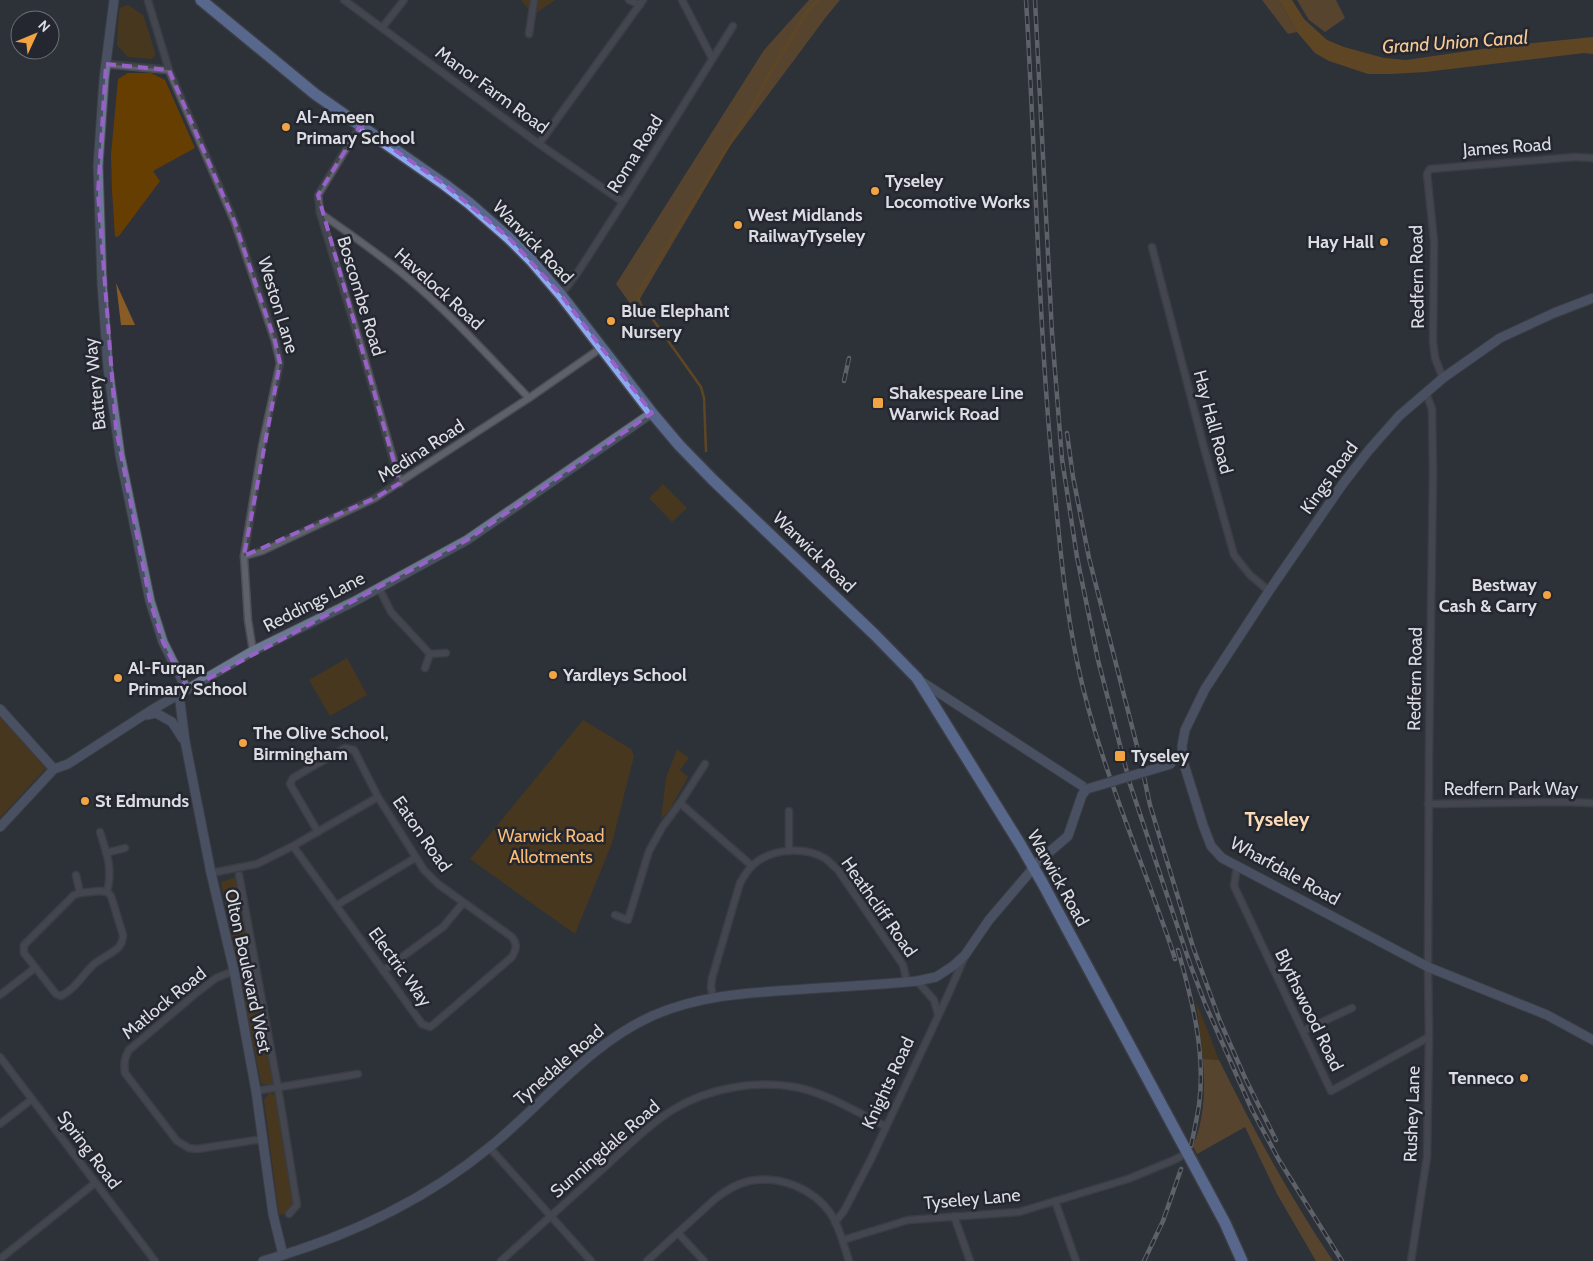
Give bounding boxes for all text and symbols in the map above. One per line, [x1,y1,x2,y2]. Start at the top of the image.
north arrow [10,10,60,60]
text: N [34,16,54,36]
water label: Grand Union Canal [1381,25,1529,59]
street label: Manor Farm Road [431,42,553,138]
place label: Al-Ameen Primary School [296,106,415,149]
street label: Roma Road [602,111,668,197]
marker: Al-Ameen Primary School [280,121,292,133]
street label: James Road [1461,133,1552,161]
place label: Tyseley Locomotive Works [885,170,1030,213]
marker: Tyseley Locomotive Works [869,185,881,197]
street label: Warwick Road [488,196,578,288]
place label: West Midlands RailwayTyseley [748,204,866,247]
marker: West Midlands RailwayTyseley [732,219,744,231]
street label: Redfern Road [1405,225,1429,329]
place label: Hay Hall [1307,231,1374,253]
street label: Boscombe Road [332,233,390,359]
marker: Hay Hall [1378,236,1390,248]
street label: Havelock Road [390,243,488,335]
street label: Weston Lane [253,254,303,356]
place label: Blue Elephant Nursery [621,300,729,343]
marker: Blue Elephant Nursery [605,315,617,327]
street label: Battery Way [79,337,111,431]
street label: Hay Hall Road [1189,368,1237,476]
place label: Shakespeare Line Warwick Road [889,382,1024,425]
marker: Shakespeare Line Warwick Road [871,396,885,410]
street label: Medina Road [373,415,469,487]
street label: Kings Road [1295,438,1363,518]
street label: Warwick Road [768,507,860,597]
street label: Reddings Lane [260,567,368,637]
place label: Bestway Cash & Carry [1439,574,1537,617]
marker: Bestway Cash & Carry [1541,589,1553,601]
street label: Redfern Road [1403,627,1427,731]
place label: Al-Furqan Primary School [128,657,247,700]
place label: Yardleys School [562,664,687,686]
marker: Yardleys School [547,669,559,681]
marker: Al-Furqan Primary School [112,672,124,684]
place label: The Olive School, Birmingham [253,722,389,765]
marker: The Olive School, Birmingham [237,737,249,749]
place label: Tyseley [1131,745,1190,767]
marker: Tyseley [1113,749,1127,763]
street label: Redfern Park Way [1444,778,1578,800]
place label: St Edmunds [95,790,190,812]
street label: Eaton Road [388,792,456,876]
marker: St Edmunds [79,795,91,807]
district label: Tyseley [1244,807,1310,831]
park label: Warwick Road Allotments [498,825,604,868]
street label: Warwick Road [1022,826,1094,930]
street label: Wharfdale Road [1226,832,1344,910]
street label: Heathcliff Road [836,853,922,961]
street label: Olton Boulevard West [220,887,276,1055]
street label: Electric Way [364,923,436,1011]
street label: Blythswood Road [1270,945,1348,1075]
street label: Matlock Road [117,962,211,1044]
street label: Tynedale Road [510,1020,608,1110]
street label: Knights Road [857,1033,919,1133]
street label: Rushey Lane [1399,1065,1425,1163]
place label: Tenneco [1449,1067,1514,1089]
marker: Tenneco [1518,1072,1530,1084]
street label: Sunningdale Road [546,1095,664,1203]
street label: Spring Road [53,1107,125,1193]
street label: Tyseley Lane [923,1184,1021,1214]

